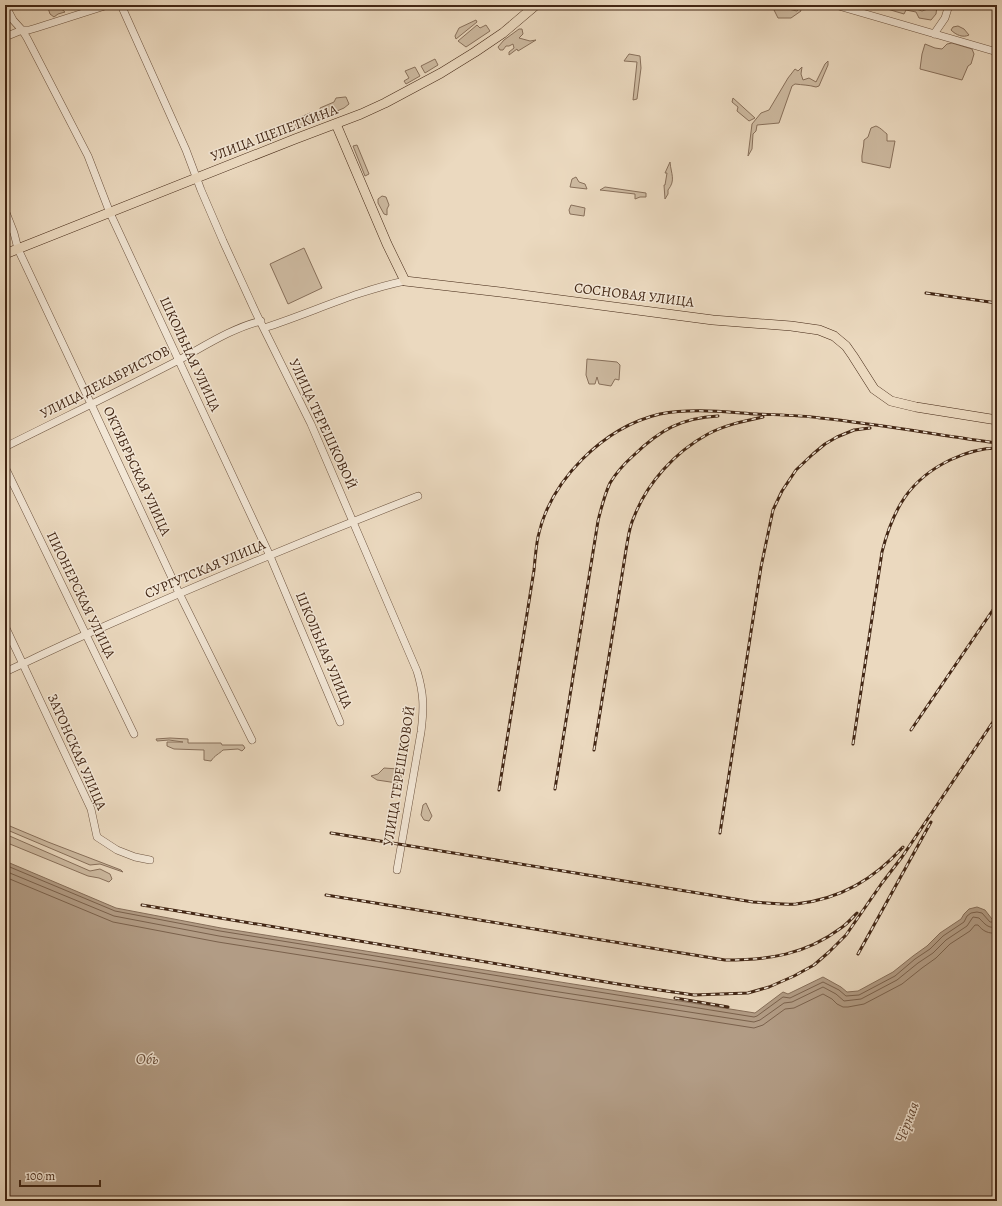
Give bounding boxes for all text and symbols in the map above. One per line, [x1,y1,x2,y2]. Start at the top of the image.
street label: УЛИЦА ЩЕПЕТКИНА [208,100,341,166]
street label: СОСНОВАЯ УЛИЦА [573,278,696,312]
street label: ШКОЛЬНАЯ УЛИЦА [155,293,225,415]
street label: УЛИЦА ДЕКАБРИСТОВ [37,341,173,423]
street label: УЛИЦА ТЕРЕШКОВОЙ [284,356,362,492]
street label: ОКТЯБРЬСКАЯ УЛИЦА [99,403,176,540]
street label: ПИОНЕРСКАЯ УЛИЦА [42,528,120,662]
street label: СУРГУТСКАЯ УЛИЦА [142,535,269,603]
street label: ШКОЛЬНАЯ УЛИЦА [291,589,357,712]
street label: ЗАТОНСКАЯ УЛИЦА [43,691,111,814]
street label: УЛИЦА ТЕРЕШКОВОЙ [379,704,419,848]
water label: Обь [136,1049,158,1069]
water label: Чёрная [890,1099,924,1145]
scale bar [20,1162,100,1188]
text: 100 m [26,1168,55,1184]

